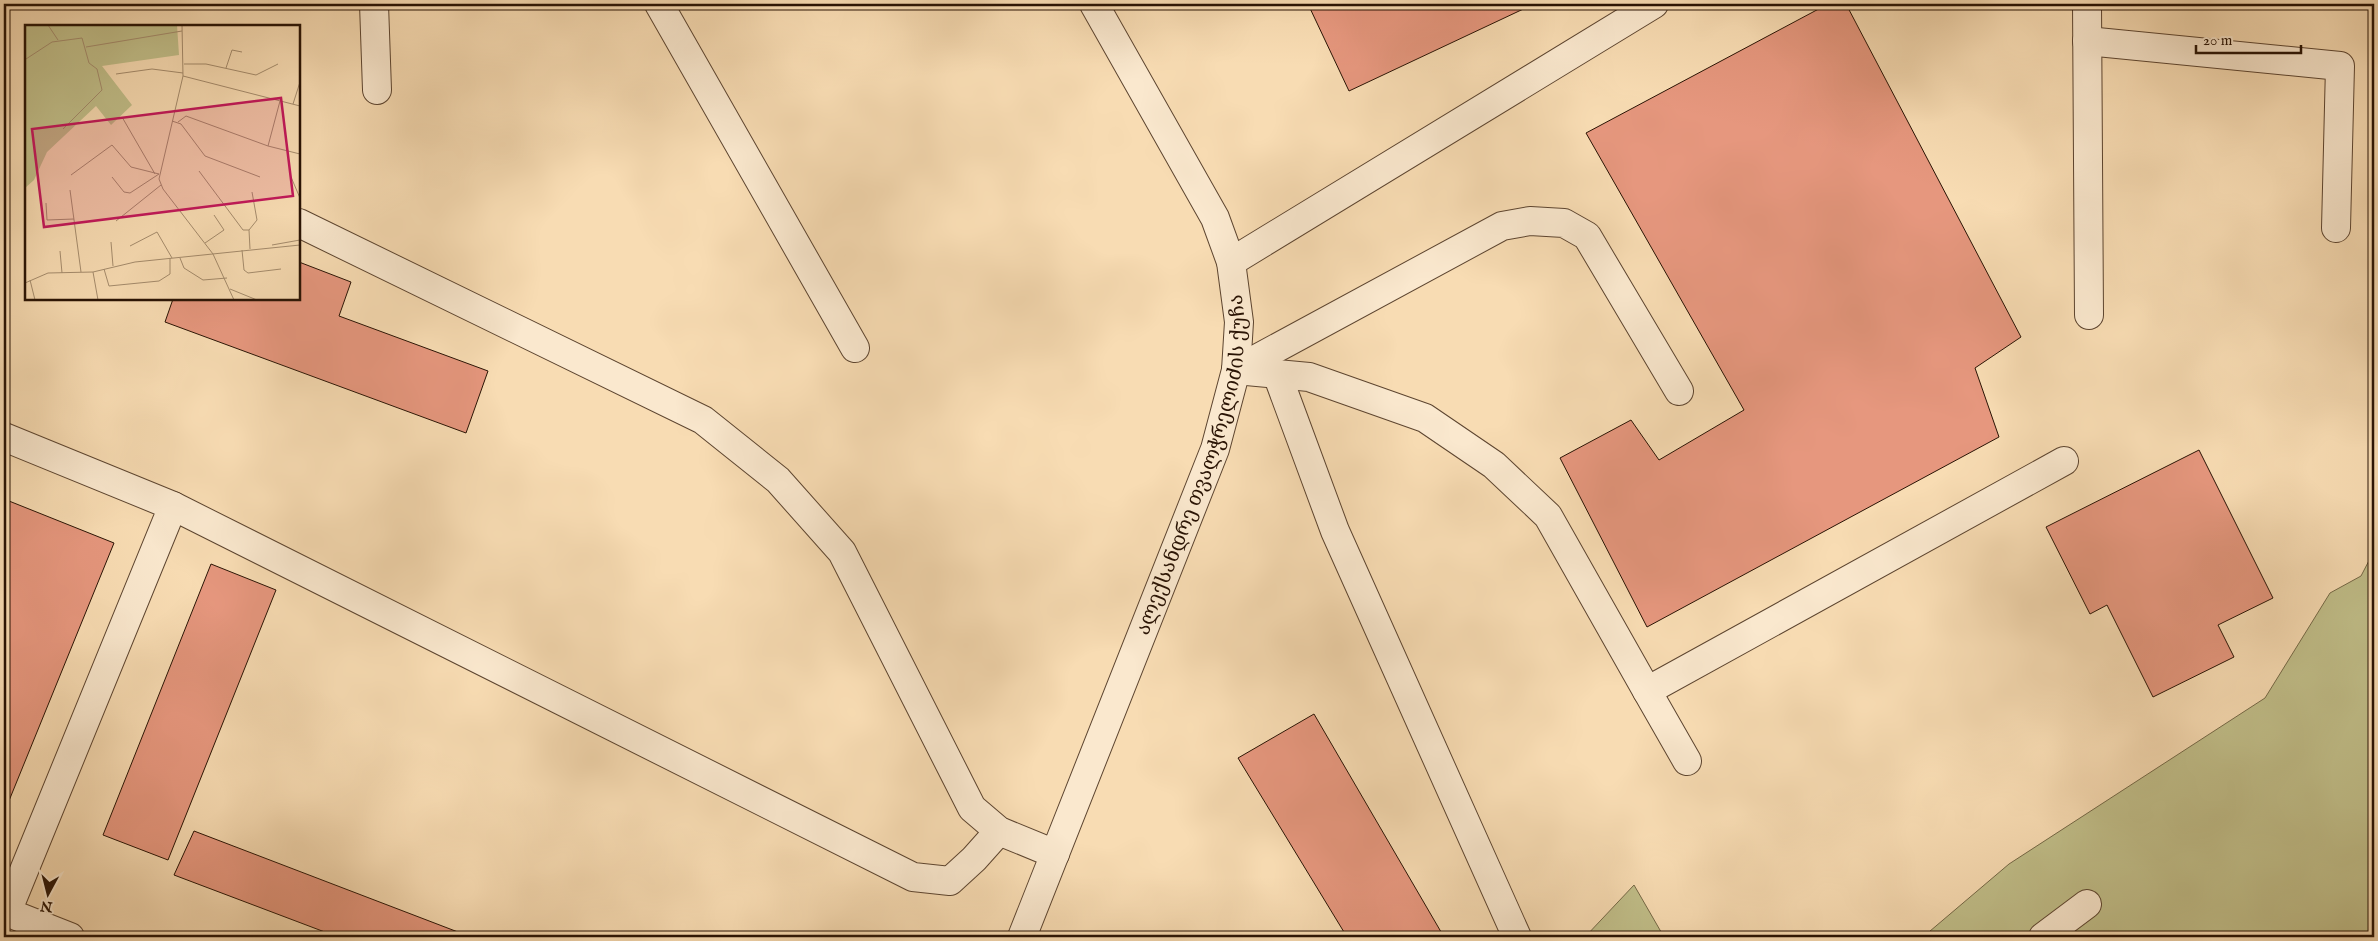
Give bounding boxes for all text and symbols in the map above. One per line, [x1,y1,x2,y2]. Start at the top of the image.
scale bar [2196,22,2300,54]
inset map [25,25,300,300]
text: 20 m [2203,31,2233,50]
street label: ალექსანდრე თვალჭრელიძის ქუჩა [1130,293,1252,639]
north arrow [22,868,72,918]
text: N [39,896,55,916]

